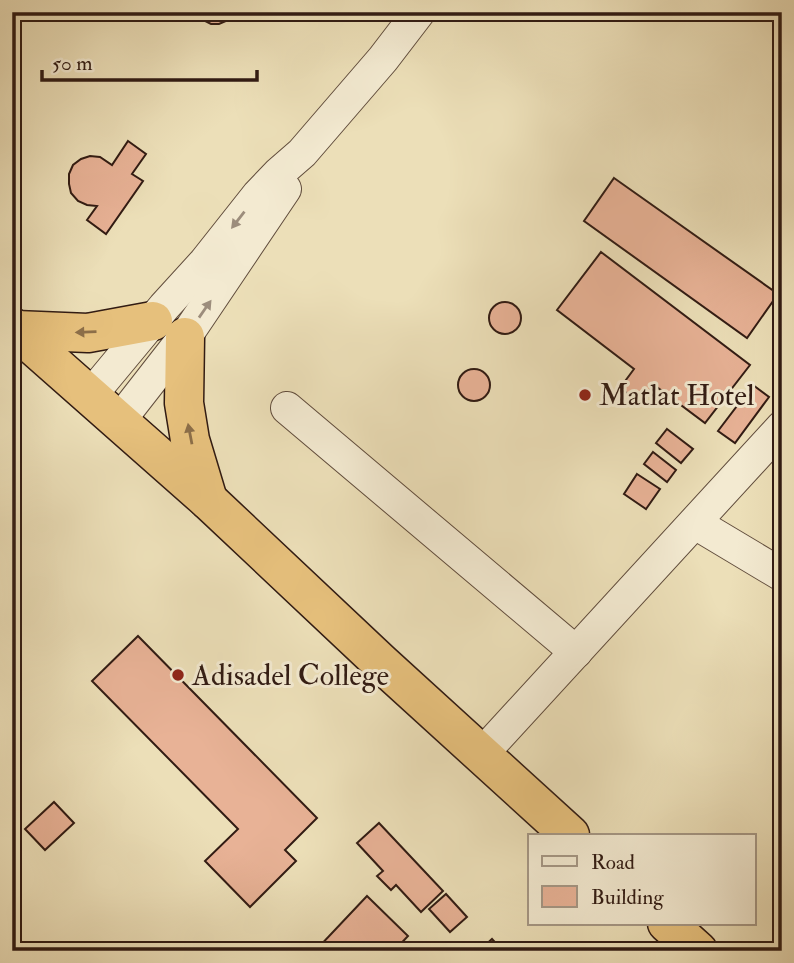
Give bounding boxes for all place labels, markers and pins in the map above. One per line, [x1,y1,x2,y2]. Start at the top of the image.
place label: Matlat Hotel [599,377,755,414]
marker: Matlat Hotel [577,387,593,403]
place label: Adisadel College [191,657,389,694]
marker: Adisadel College [170,667,186,683]

